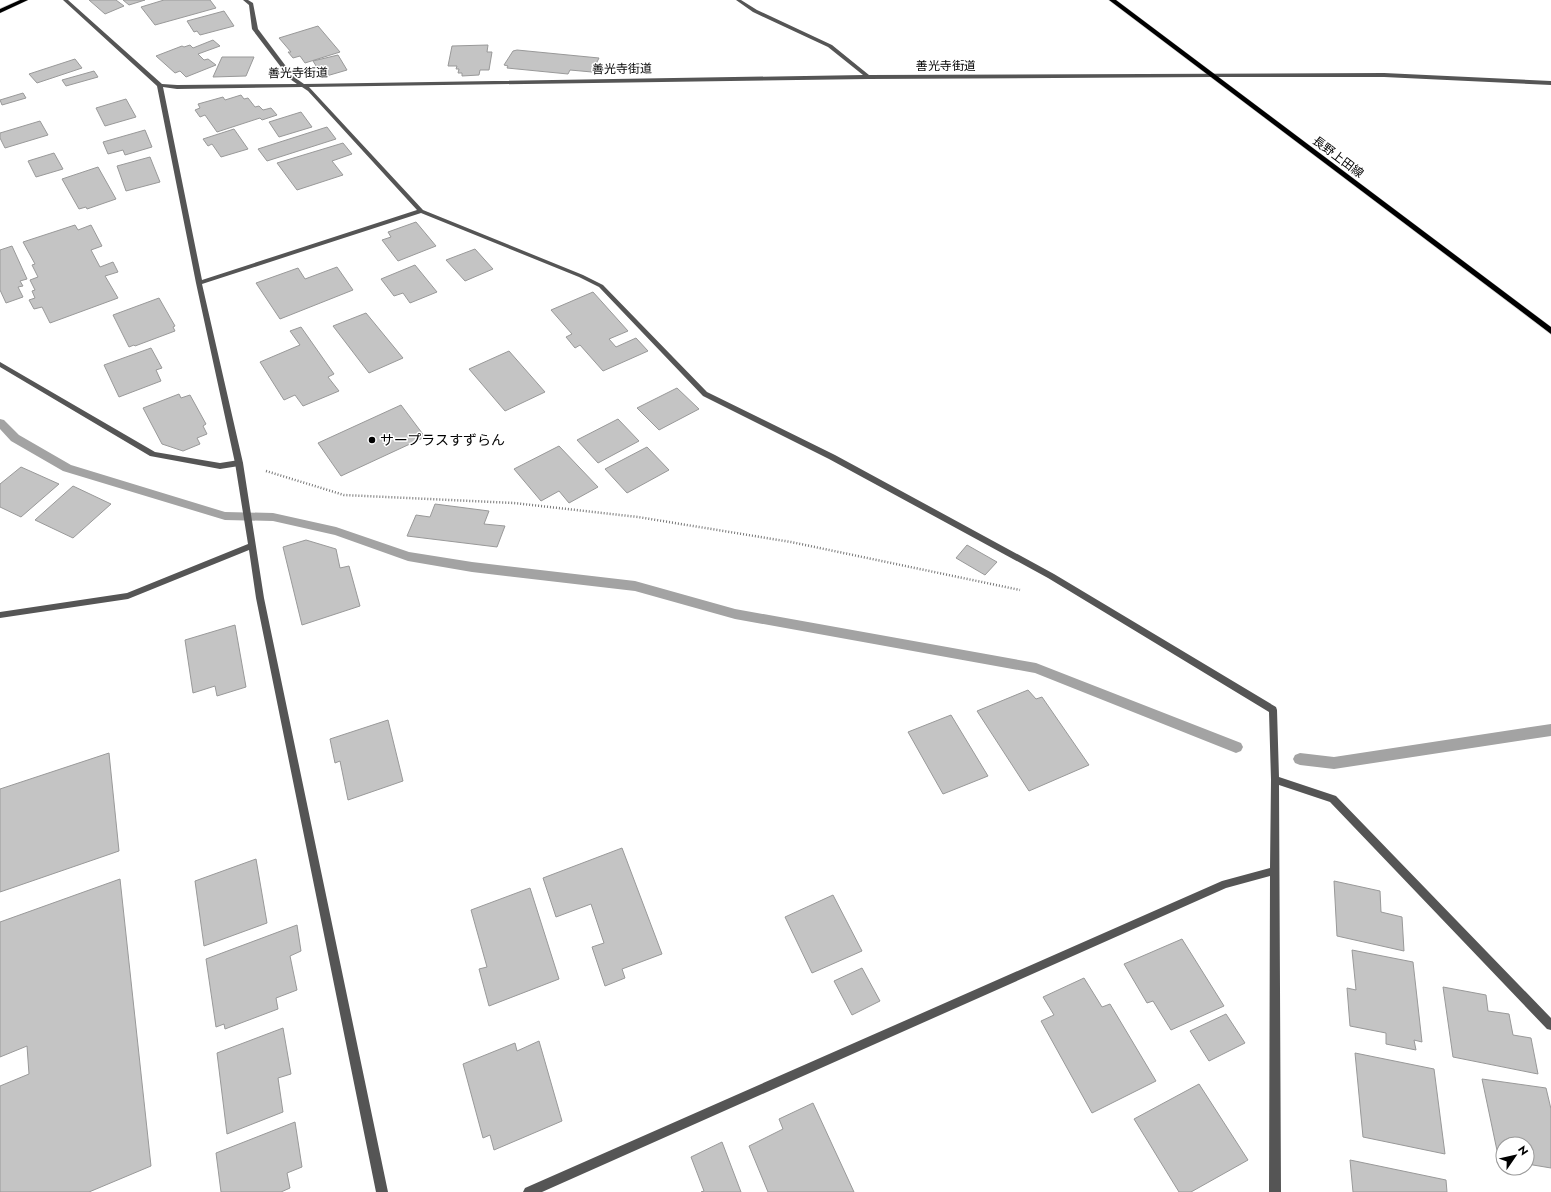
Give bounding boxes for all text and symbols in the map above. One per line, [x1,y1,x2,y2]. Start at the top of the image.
street label: 善光寺街道 [916,57,976,75]
street label: 善光寺街道 [592,59,652,79]
street label: 善光寺街道 [268,63,328,83]
street label: 長野上田線 [1309,132,1367,182]
place label: サープラスすずらん [380,430,505,450]
marker: サープラスすずらん [367,435,377,445]
north arrow [1495,1136,1535,1176]
text: N [1514,1142,1532,1159]

